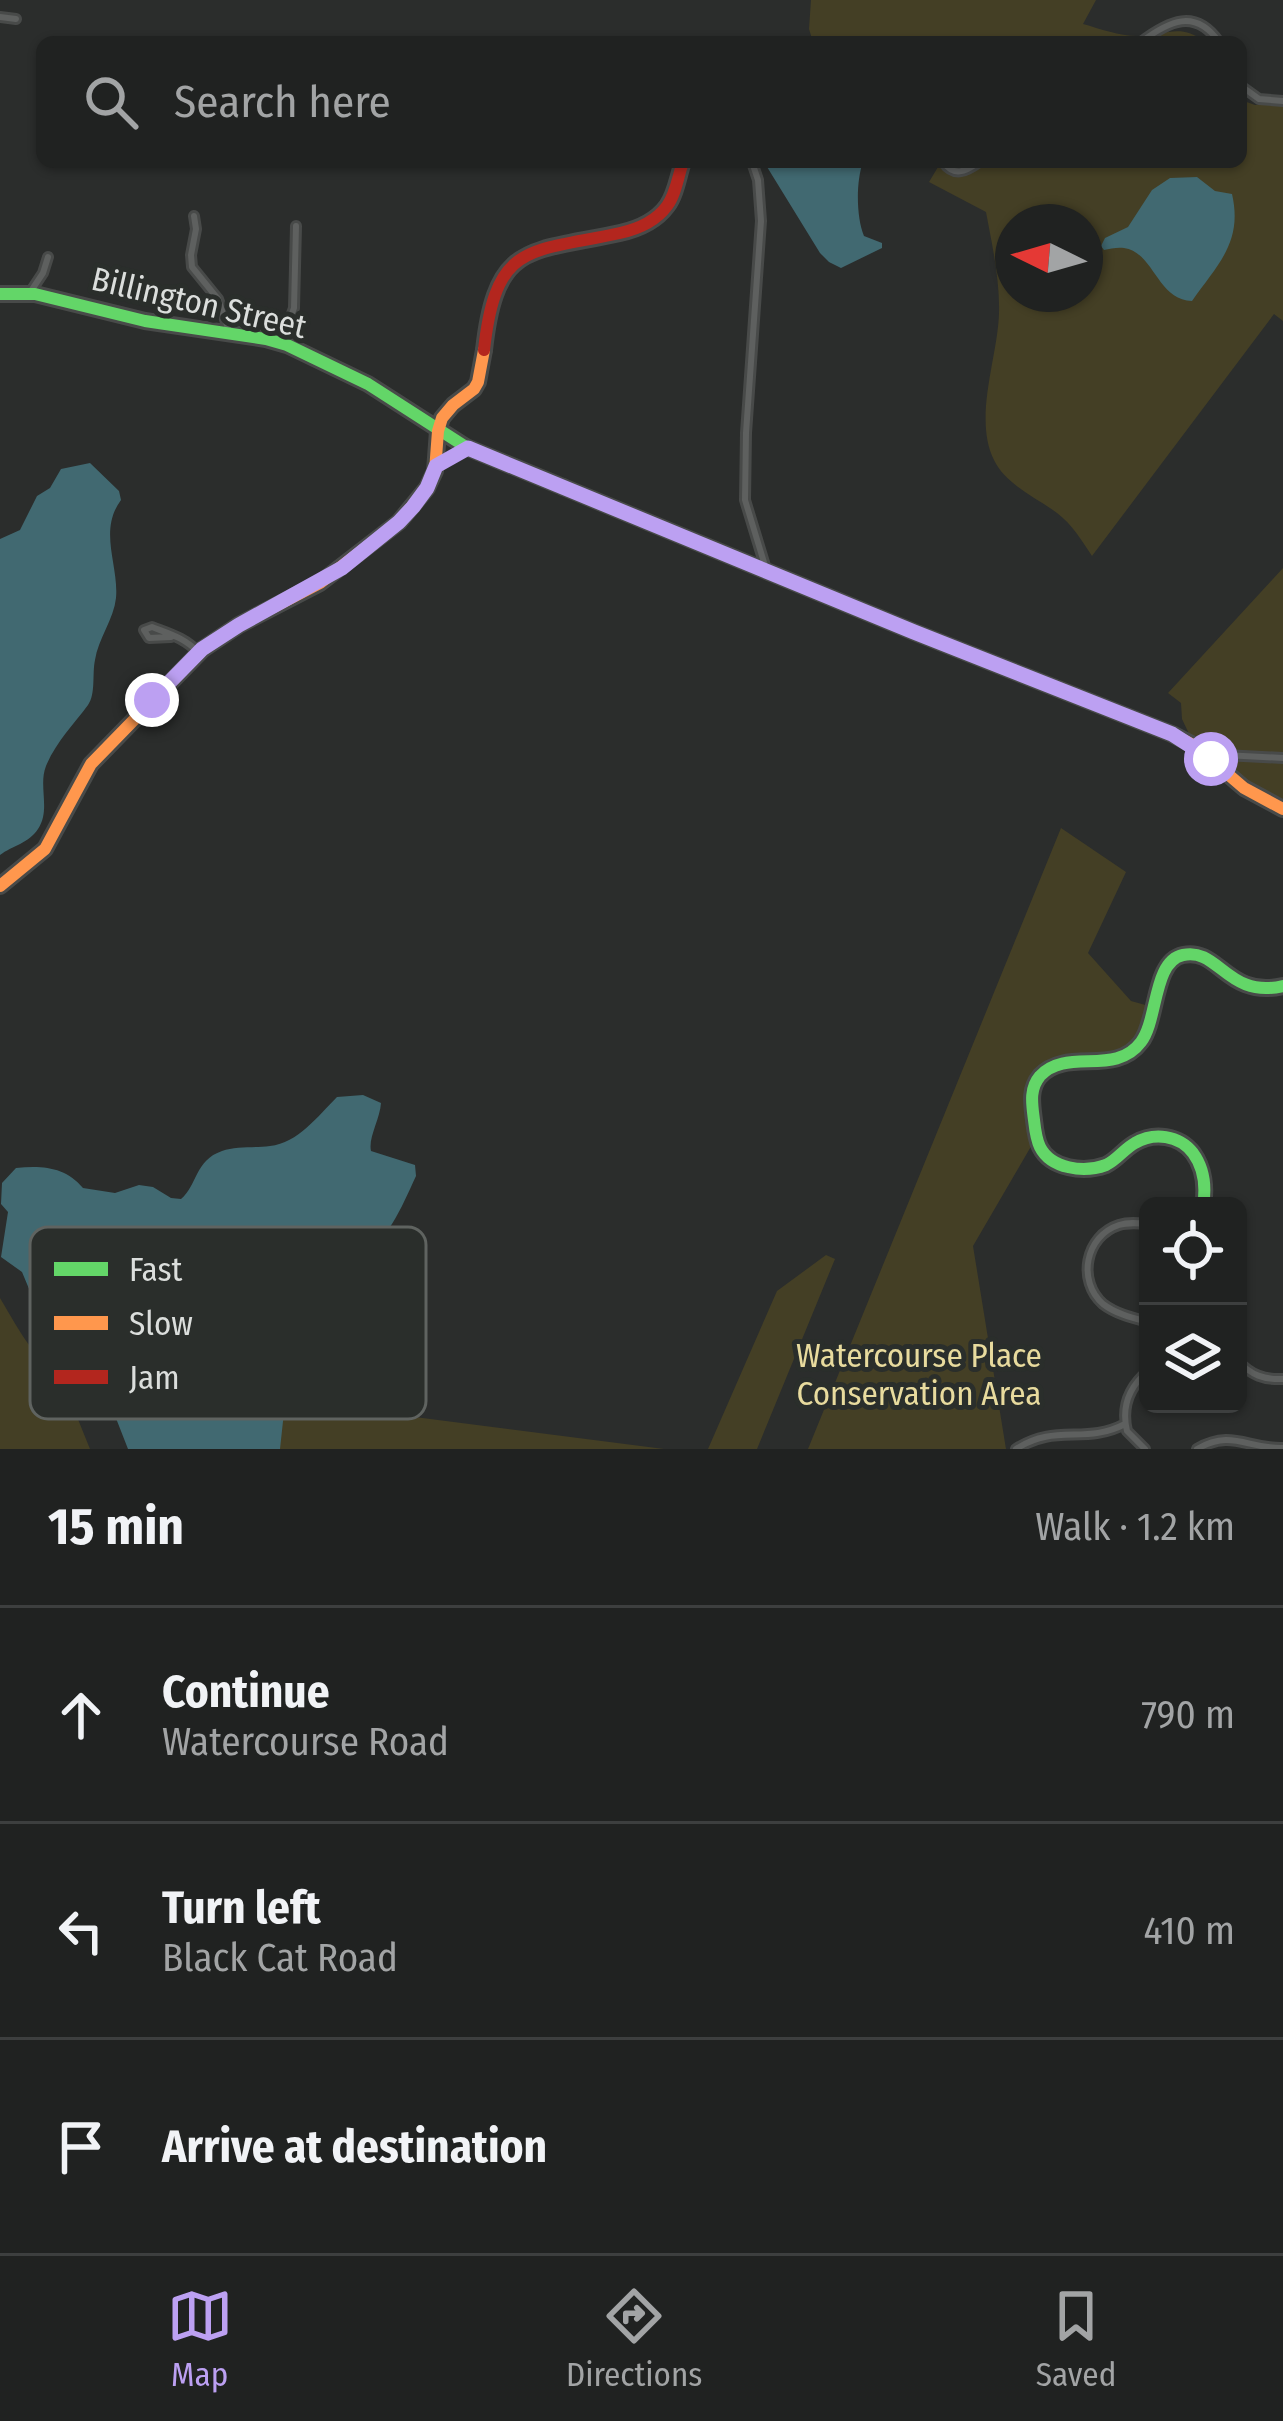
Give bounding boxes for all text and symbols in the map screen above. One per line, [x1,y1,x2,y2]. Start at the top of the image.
search box [36,36,1247,168]
icon: search [78,69,144,135]
text: Search here [174,75,391,129]
north arrow [995,204,1103,312]
street label: Billington Street [88,259,310,347]
route end [125,673,179,727]
route start [1184,732,1238,786]
map controls [1139,1197,1247,1413]
button: locate [1139,1197,1247,1305]
legend [30,1227,426,1419]
text: Fast [129,1250,183,1290]
text: Slow [129,1304,193,1344]
button: layers [1139,1305,1247,1413]
park label: Watercourse Place Conservation Area [796,1336,1042,1414]
text: Jam [129,1358,180,1398]
text: 15 min [48,1496,184,1558]
text: Walk · 1.2 km [1035,1504,1235,1550]
text: Continue [162,1665,330,1719]
icon: ahead [48,1682,114,1748]
text: 790 m [1141,1692,1235,1738]
text: Watercourse Road [162,1719,449,1765]
text: Turn left [162,1881,321,1935]
icon: left [48,1898,114,1964]
text: 410 m [1144,1908,1235,1954]
text: Black Cat Road [162,1935,398,1981]
icon: arrive [48,2114,114,2180]
text: Arrive at destination [162,2120,547,2174]
tab: Map [167,2283,233,2395]
tab: Directions [566,2283,702,2395]
tab: Saved [1036,2283,1116,2395]

